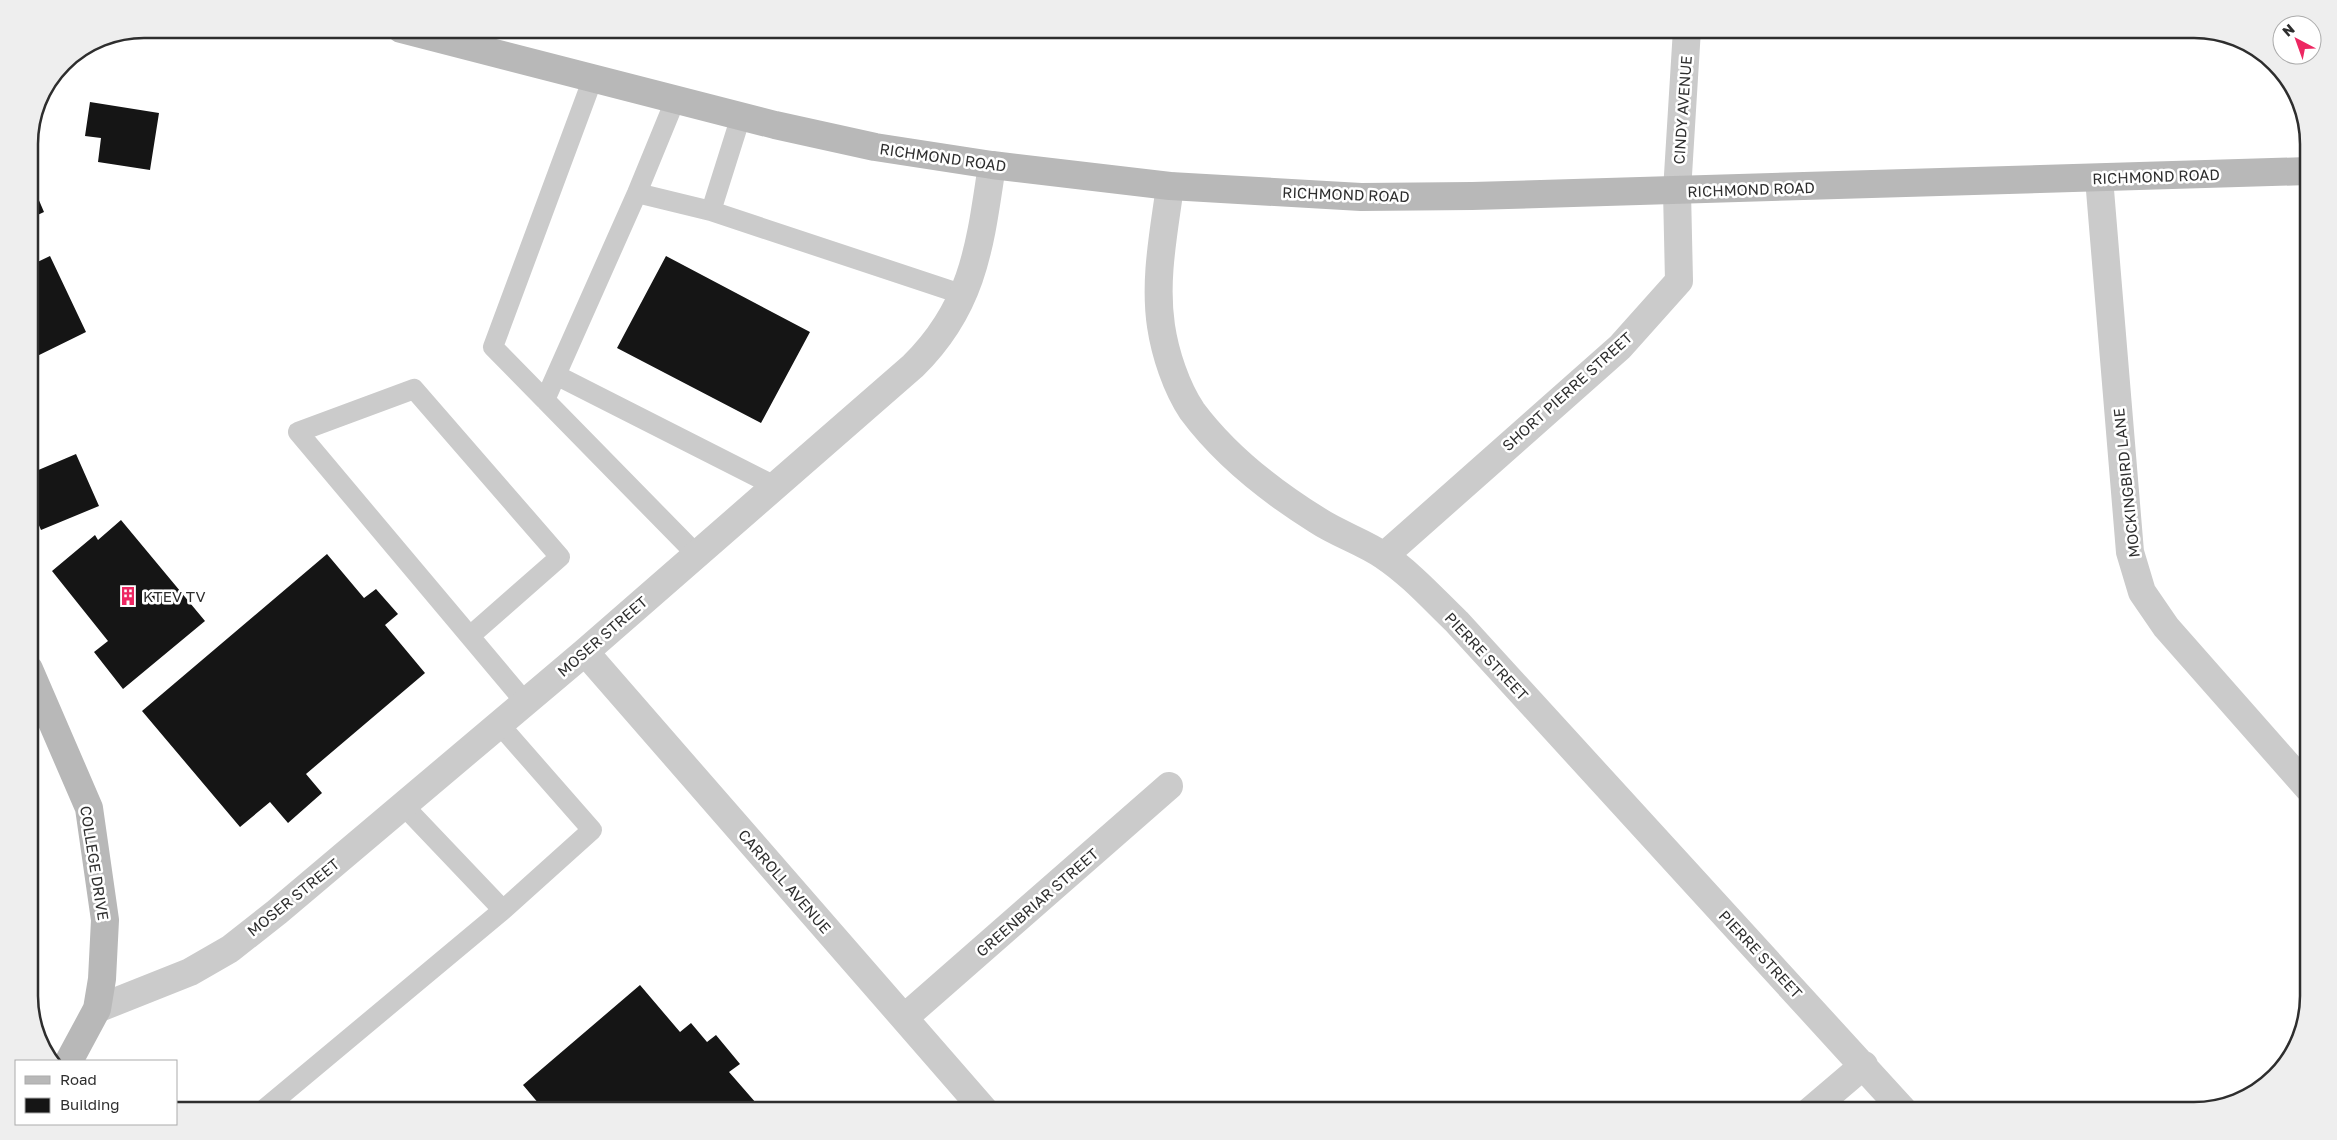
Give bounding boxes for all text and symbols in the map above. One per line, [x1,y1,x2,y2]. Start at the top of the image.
north arrow [2272,15,2322,65]
text: N [2279,20,2298,40]
street label: CINDY AVENUE [1669,55,1695,165]
street label: RICHMOND ROAD [879,139,1007,175]
street label: RICHMOND ROAD [2092,165,2220,187]
street label: RICHMOND ROAD [1687,178,1815,200]
street label: RICHMOND ROAD [1282,183,1410,205]
street label: SHORT PIERRE STREET [1498,328,1636,454]
street label: MOCKINGBIRD LANE [2109,407,2143,559]
building icon: KTEV TV [117,585,139,607]
place label: KTEV TV [143,587,206,605]
street label: MOSER STREET [553,592,651,680]
street label: PIERRE STREET [1442,608,1532,704]
street label: COLLEGE DRIVE [77,805,113,921]
street label: CARROLL AVENUE [735,825,835,937]
street label: GREENBRIAR STREET [972,844,1102,960]
street label: MOSER STREET [243,854,343,940]
street label: PIERRE STREET [1716,906,1806,1002]
legend [15,1060,178,1125]
text: Road [60,1070,97,1088]
text: Building [60,1095,120,1113]

